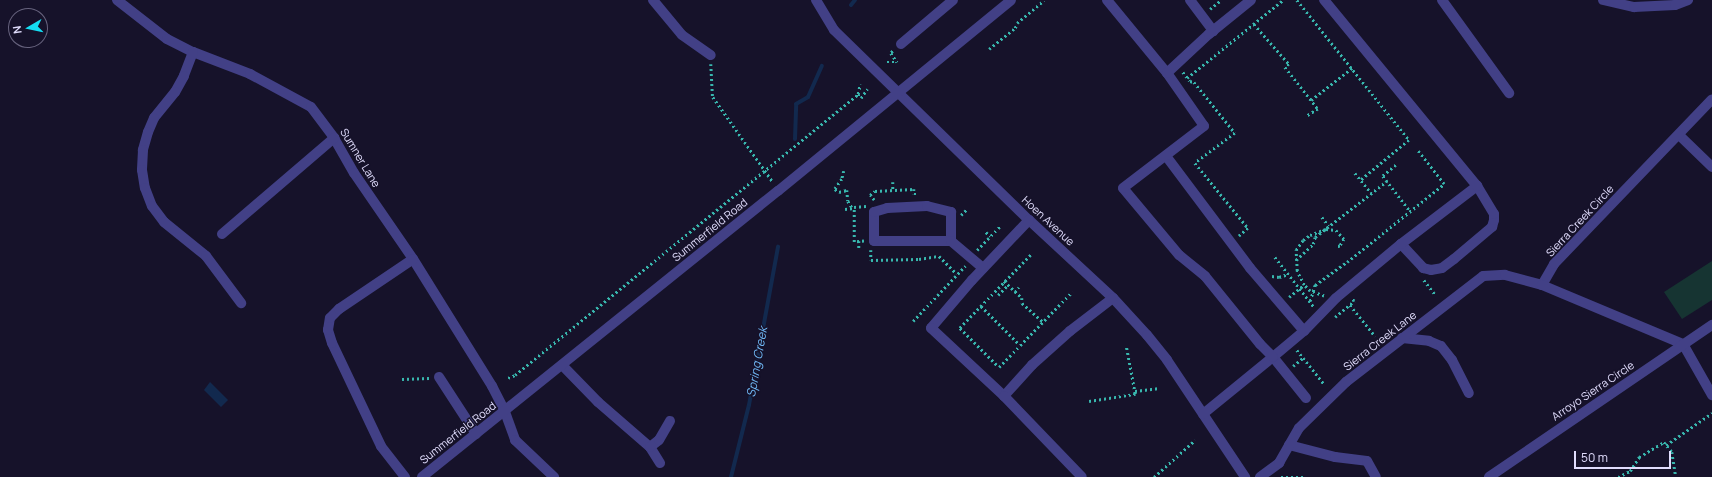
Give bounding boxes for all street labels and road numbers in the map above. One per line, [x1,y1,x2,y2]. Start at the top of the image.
street label: Sumner Lane [337,126,383,190]
street label: Sierra Creek Circle [1543,182,1617,260]
street label: Hoen Avenue [1019,193,1077,249]
street label: Summerfield Road [670,196,750,264]
street label: Sierra Creek Lane [1341,308,1419,374]
street label: Arroyo Sierra Circle [1549,359,1637,423]
street label: Summerfield Road [417,399,499,467]

